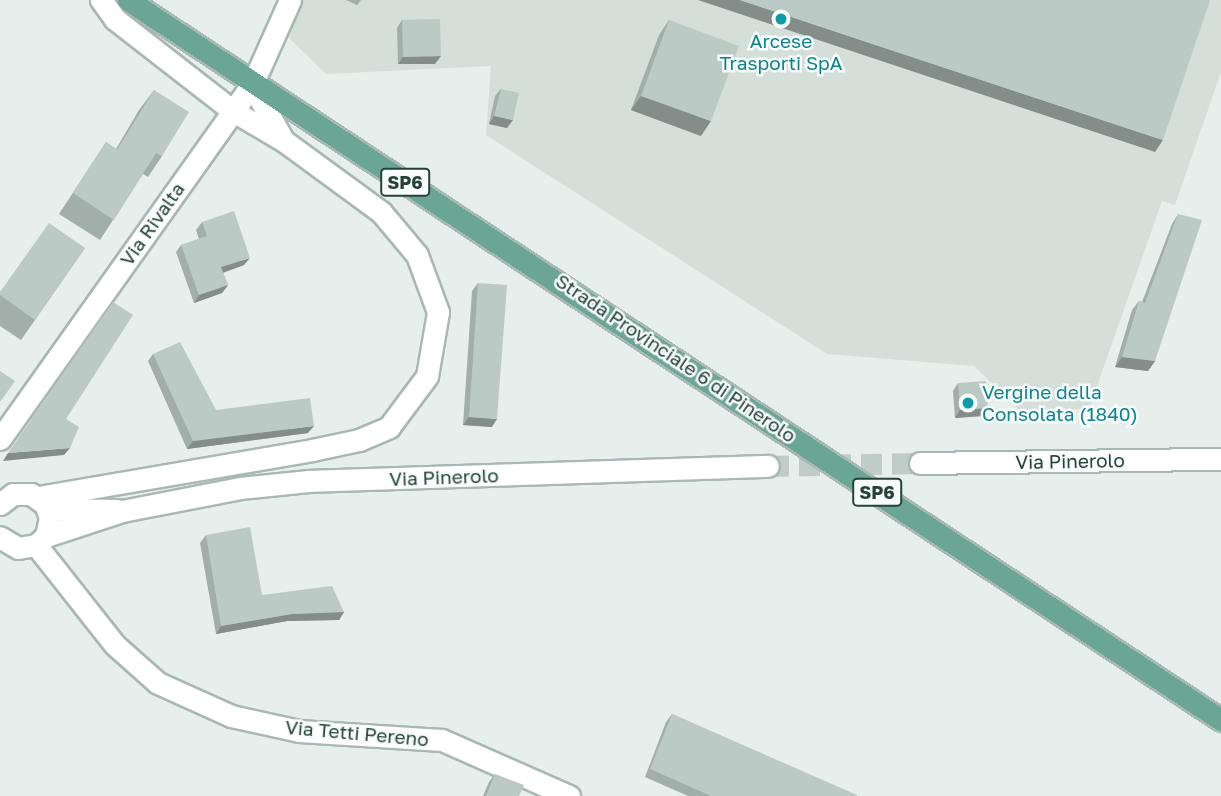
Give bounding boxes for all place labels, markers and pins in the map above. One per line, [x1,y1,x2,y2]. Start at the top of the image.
marker: Arcese Trasporti SpA [773,11,789,27]
place label: Arcese Trasporti SpA [720,30,842,74]
place label: Vergine della Consolata (1840) [982,381,1138,425]
marker: Vergine della Consolata (1840) [960,395,976,411]

